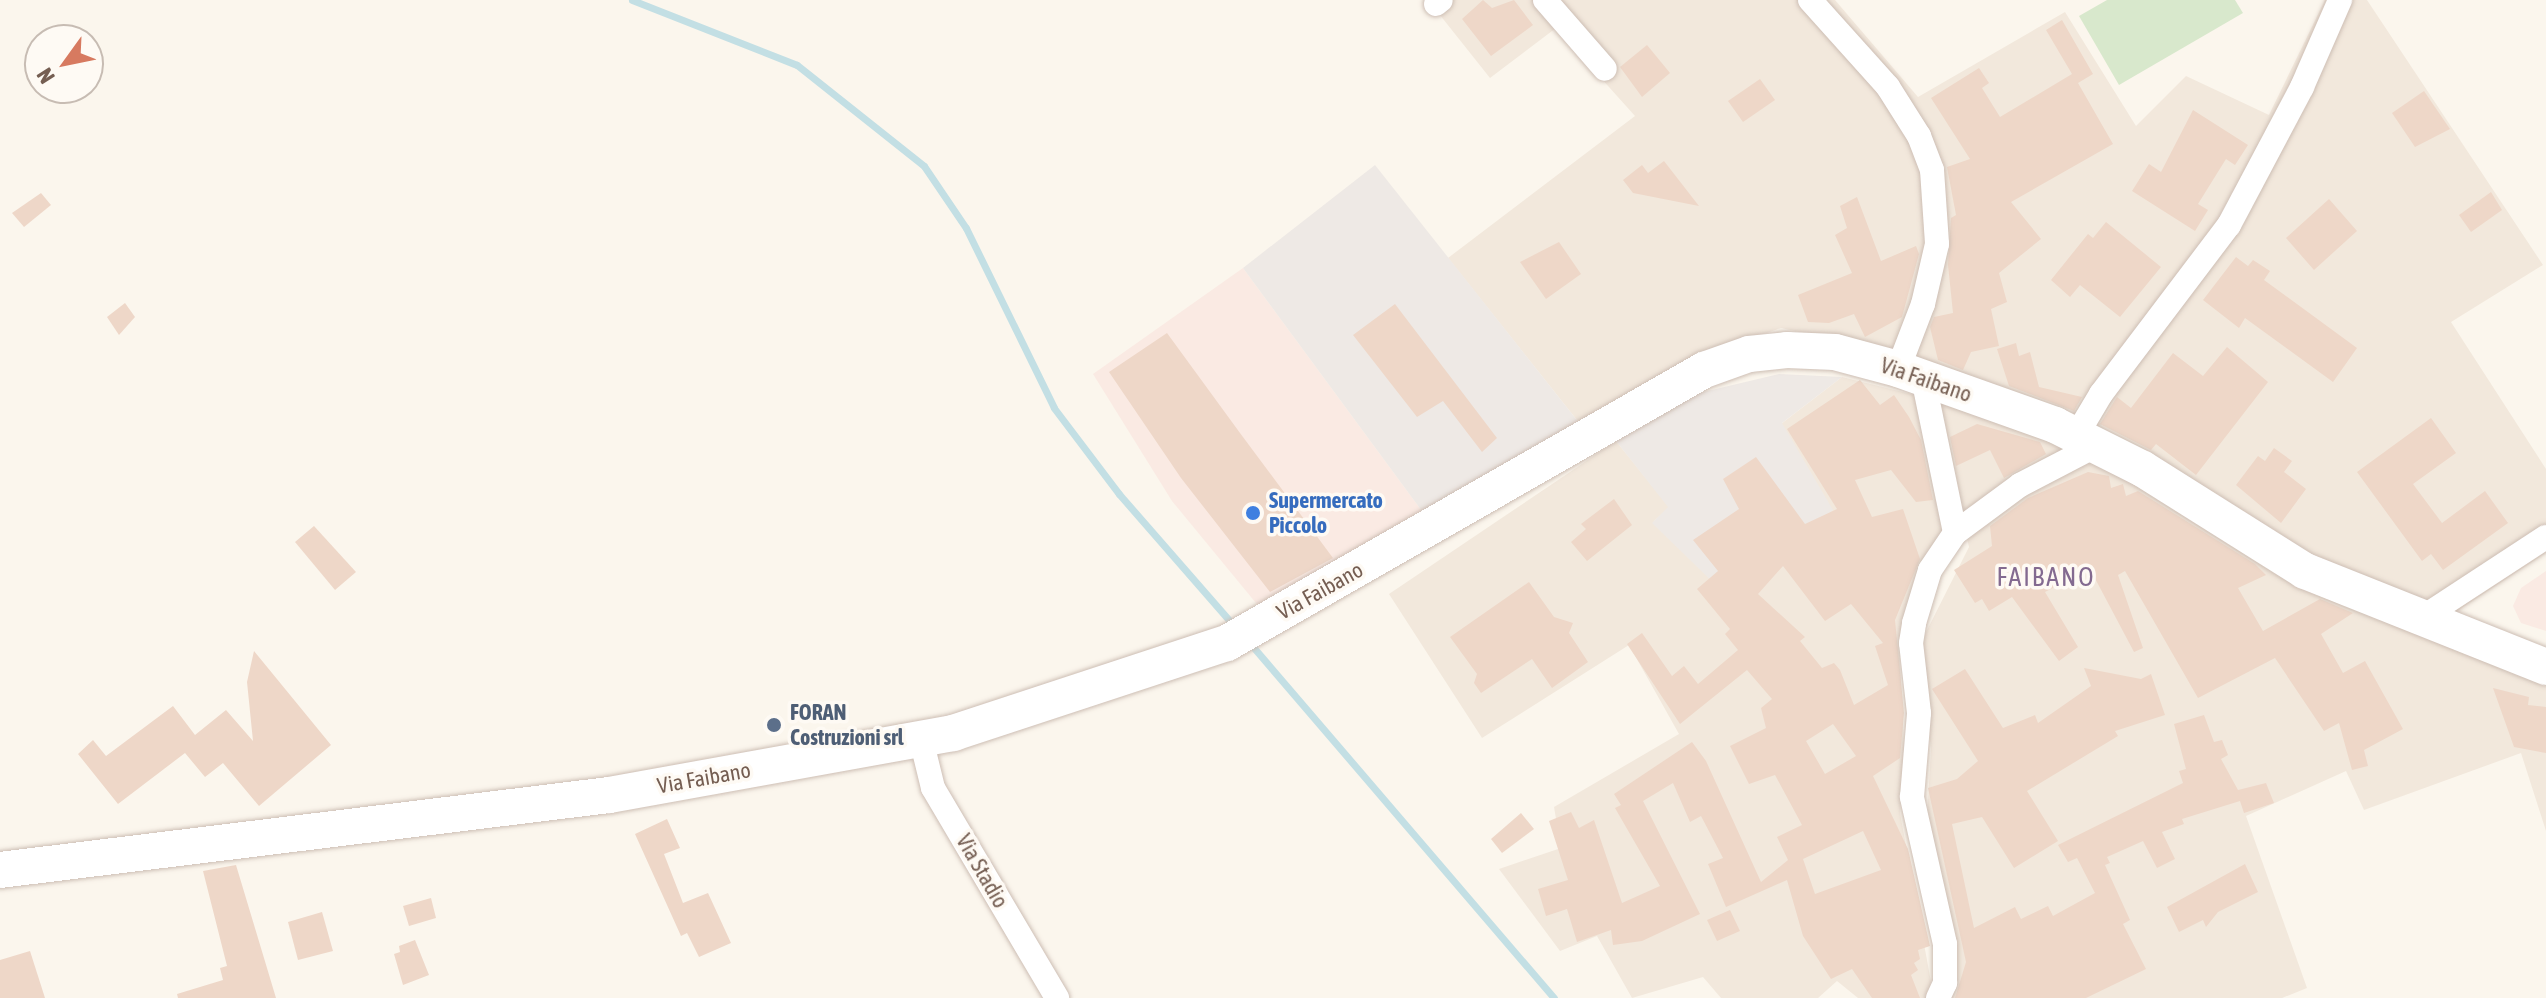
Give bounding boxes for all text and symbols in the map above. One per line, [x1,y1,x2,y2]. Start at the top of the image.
north arrow [24,24,104,104]
text: N [31,63,60,89]
street label: Via Faibano [1877,352,1975,408]
place label: Supermercato Piccolo [1269,487,1383,538]
marker: Supermercato Piccolo [1244,504,1262,522]
street label: Via Faibano [1272,557,1368,625]
district label: FAIBANO [1997,562,2095,594]
place label: FORAN Costruzioni srl [790,699,904,750]
marker: FORAN Costruzioni srl [765,716,783,734]
street label: Via Faibano [655,757,753,799]
street label: Via Stadio [950,829,1014,913]

